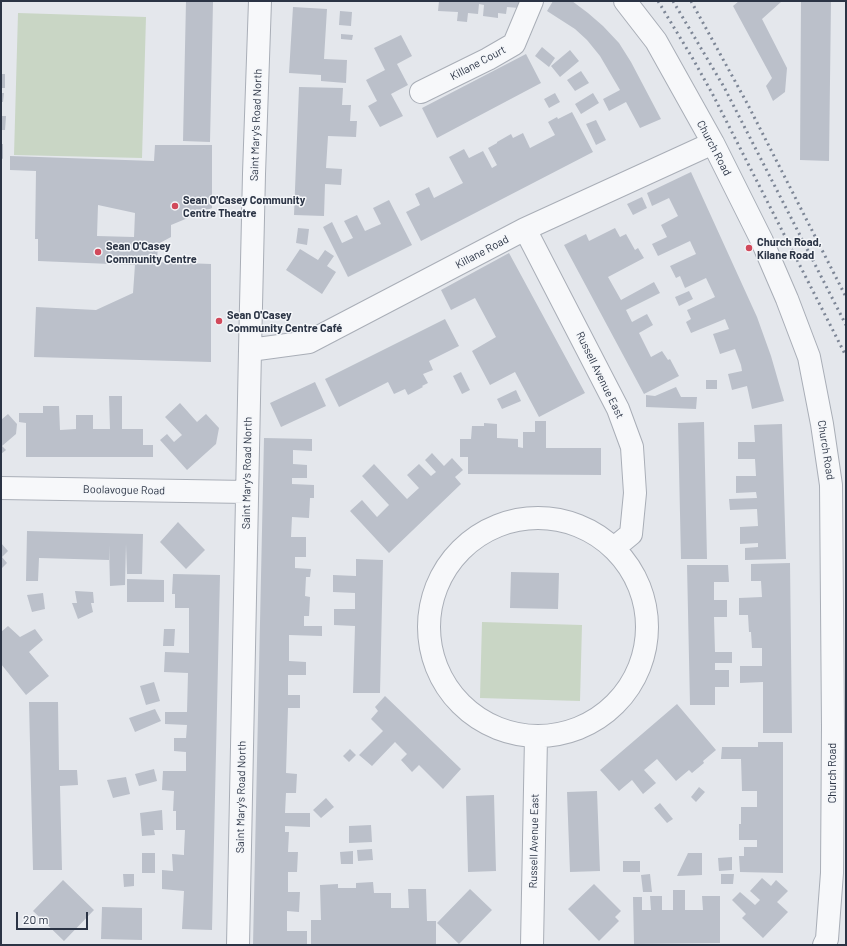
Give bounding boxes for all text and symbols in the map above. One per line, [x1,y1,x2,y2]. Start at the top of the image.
street label: Killane Court [448,43,508,83]
street label: Saint Mary's Road North [247,69,265,181]
street label: Church Road [694,118,734,178]
place label: Sean O'Casey Community Centre Theatre [183,193,305,219]
marker: Sean O'Casey Community Centre Theatre [170,201,180,211]
street label: Killane Road [453,232,511,272]
place label: Church Road, Kilane Road [757,235,822,261]
place label: Sean O'Casey Community Centre [106,239,197,265]
marker: Church Road, Kilane Road [744,243,754,253]
marker: Sean O'Casey Community Centre [93,247,103,257]
place label: Sean O'Casey Community Centre Café [227,308,342,334]
marker: Sean O'Casey Community Centre Café [214,316,224,326]
street label: Russell Avenue East [573,329,627,421]
street label: Saint Mary's Road North [239,417,255,529]
street label: Church Road [815,419,837,481]
street label: Boolavogue Road [83,483,165,497]
street label: Saint Mary's Road North [233,741,249,853]
street label: Church Road [825,743,839,803]
street label: Russell Avenue East [527,793,541,889]
scale bar [18,904,90,930]
text: 20 m [23,912,49,926]

